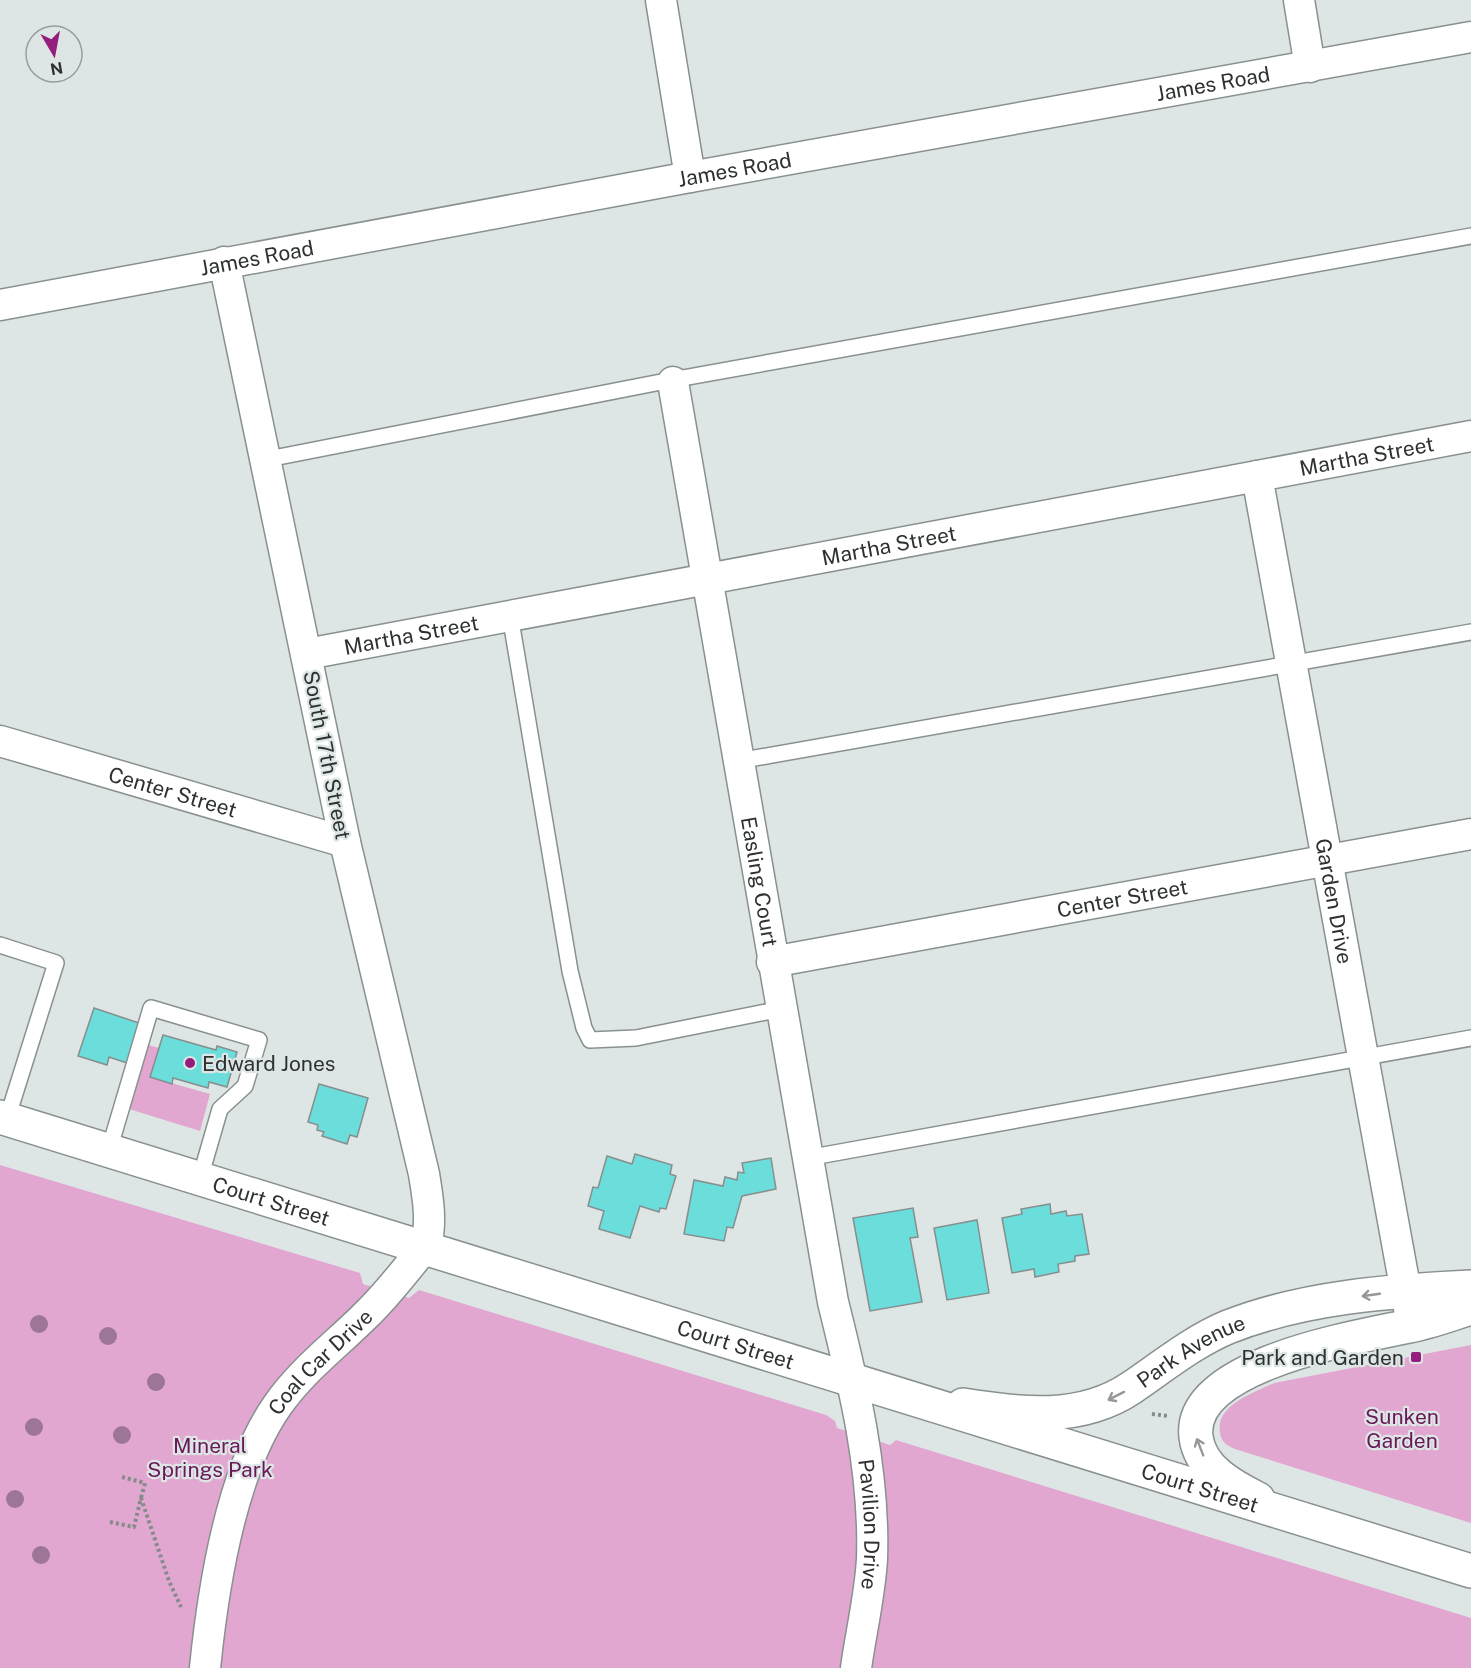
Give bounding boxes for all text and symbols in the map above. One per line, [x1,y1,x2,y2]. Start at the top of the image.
north arrow [24,24,84,84]
text: N [49,58,64,79]
street label: James Road [1154,61,1272,106]
street label: James Road [676,147,793,192]
street label: James Road [198,235,316,280]
street label: Martha Street [1297,431,1436,480]
street label: Martha Street [820,520,958,570]
street label: Martha Street [342,610,481,659]
street label: South 17th Street [298,669,356,841]
street label: Center Street [106,761,240,822]
street label: Easling Court [736,814,783,949]
street label: Garden Drive [1311,836,1358,966]
street label: Center Street [1055,874,1190,922]
place label: Edward Jones [202,1051,335,1076]
marker: Edward Jones [183,1056,197,1070]
street label: Court Street [210,1171,333,1231]
one-way arrow [1362,1290,1381,1301]
street label: Coal Car Drive [262,1304,377,1419]
street label: Park Avenue [1132,1309,1248,1393]
street label: Court Street [674,1314,797,1374]
place label: Park and Garden [1241,1345,1404,1370]
marker: Park and Garden [1409,1350,1423,1364]
one-way arrow [1107,1391,1125,1403]
park label: Sunken Garden [1365,1404,1439,1453]
park label: Mineral Springs Park [147,1433,273,1482]
one-way arrow [1193,1439,1204,1457]
street label: Pavilion Drive [854,1457,885,1591]
street label: Court Street [1139,1458,1262,1517]

